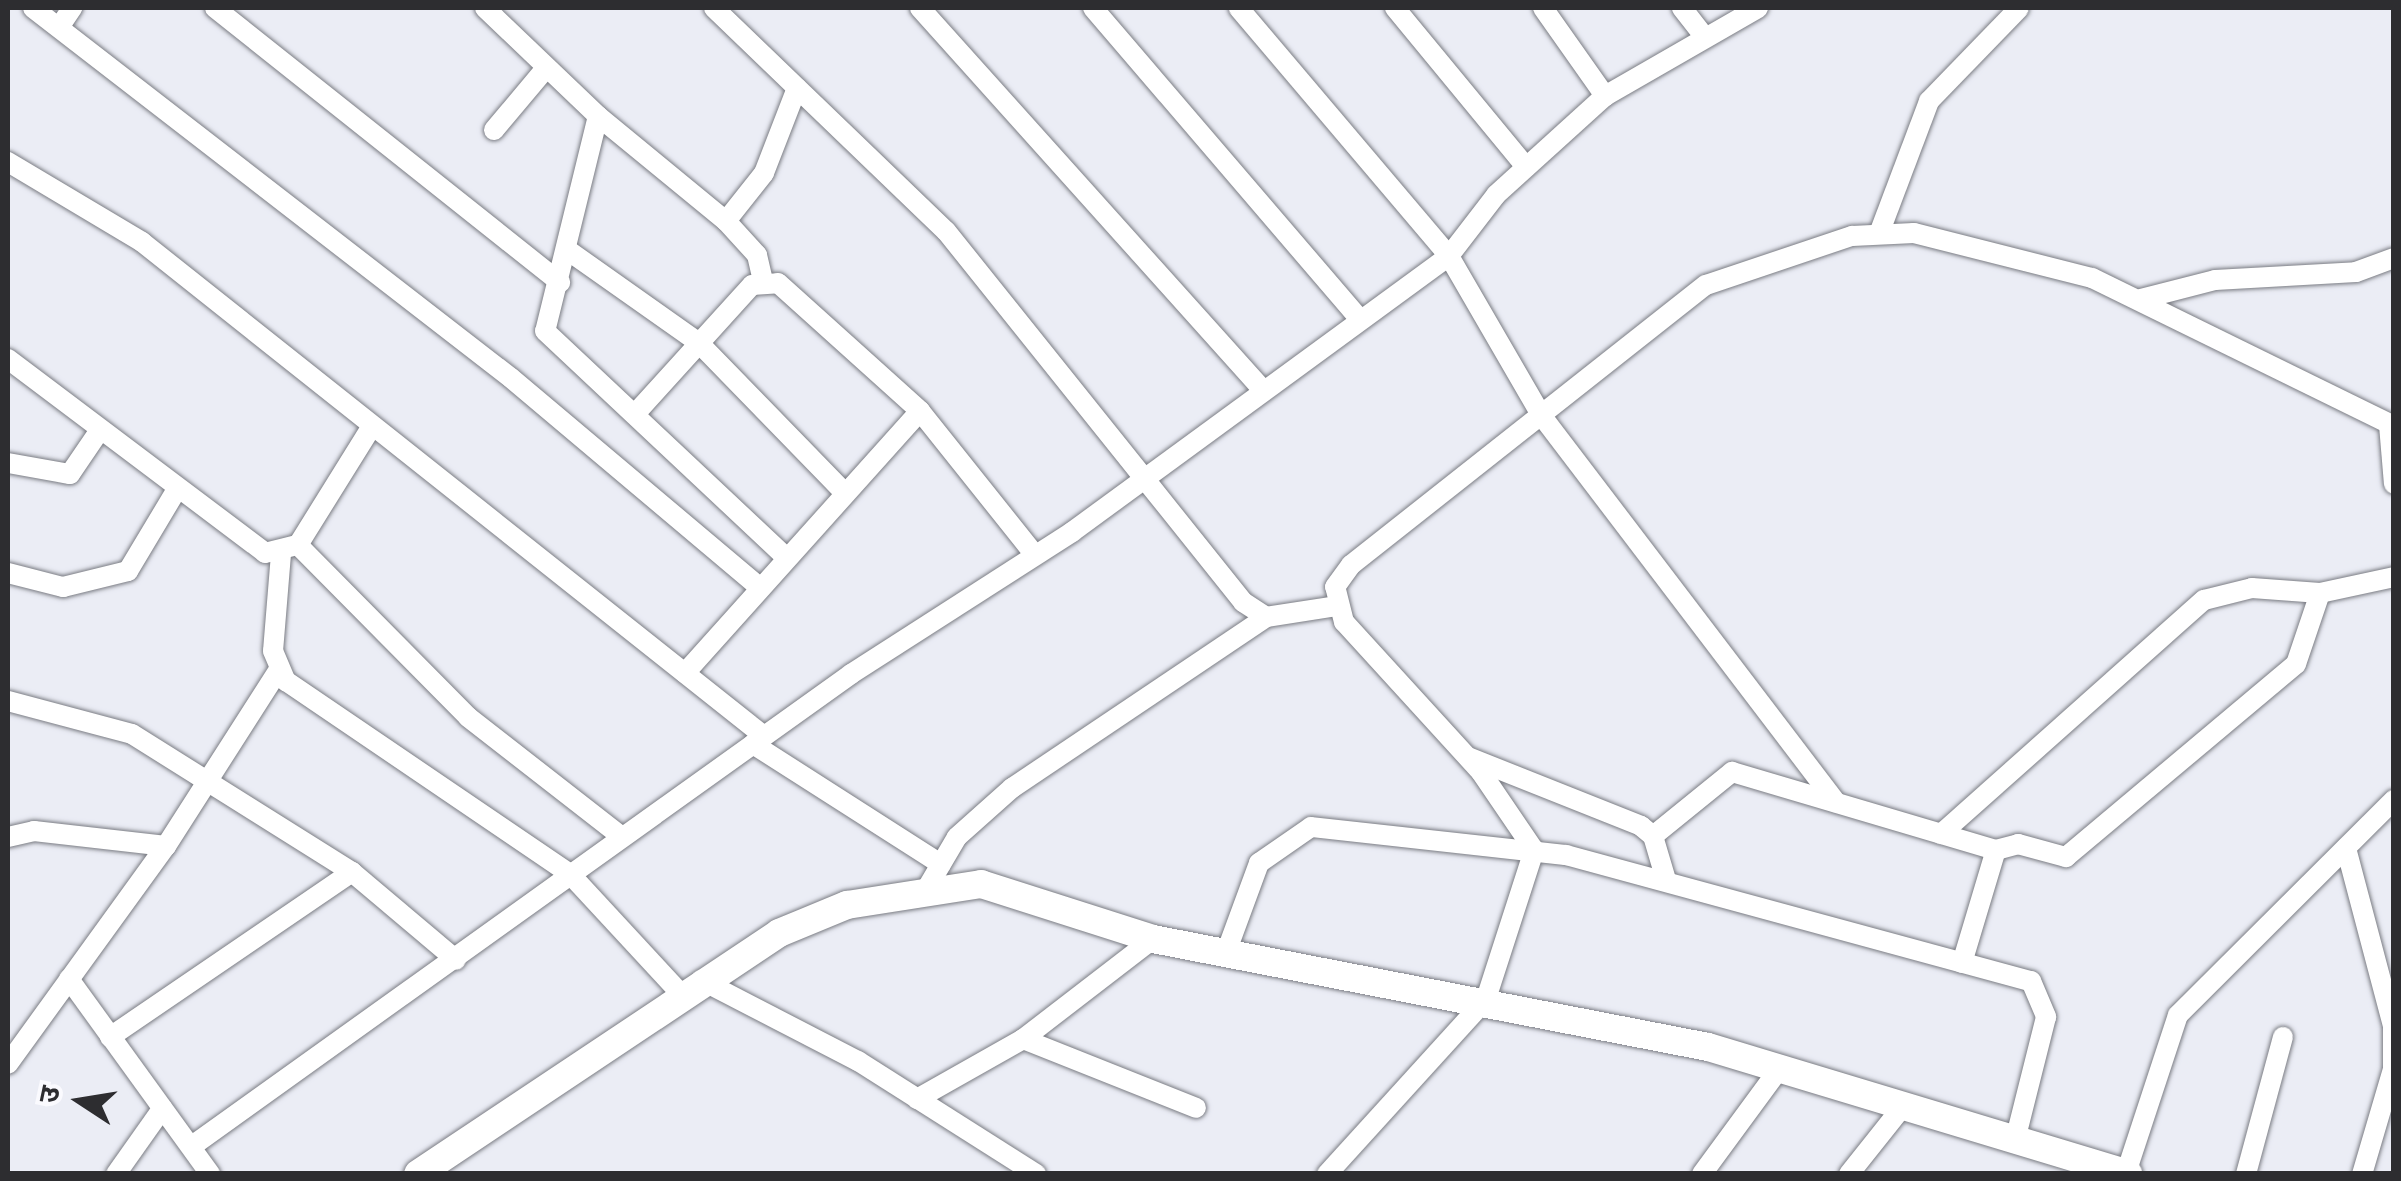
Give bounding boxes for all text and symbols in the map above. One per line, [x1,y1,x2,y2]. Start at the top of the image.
north arrow [30,1051,130,1151]
text: उ [35,1084,66,1106]

